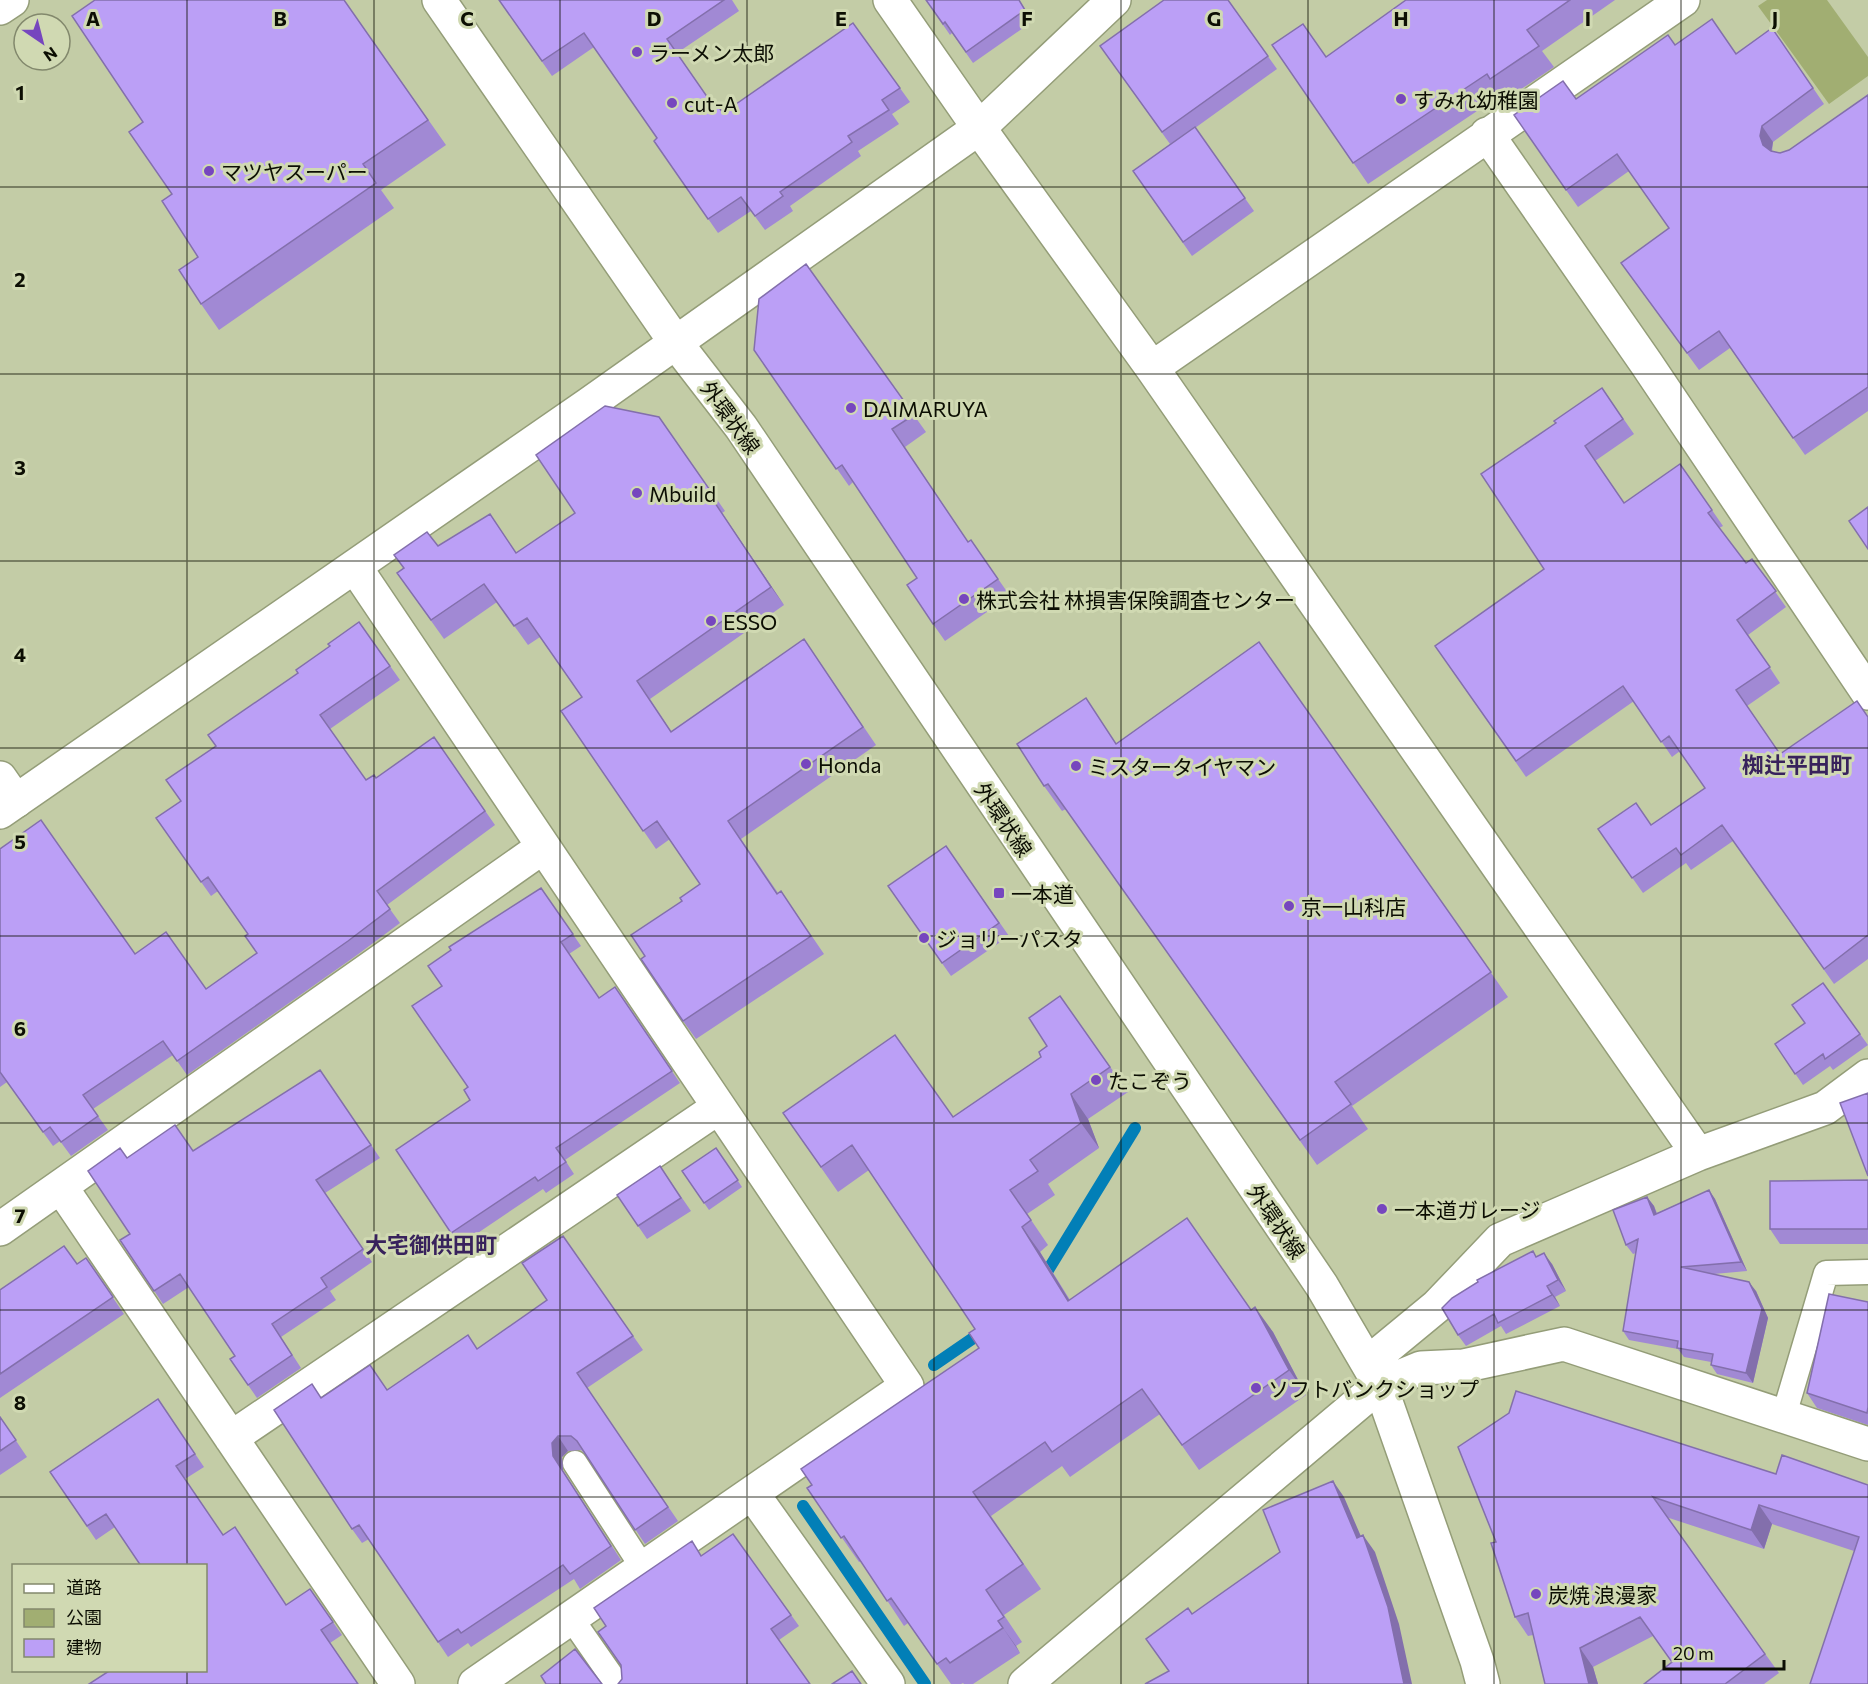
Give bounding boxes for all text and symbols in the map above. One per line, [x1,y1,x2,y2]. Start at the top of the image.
text: A [86,6,100,30]
text: B [273,6,287,30]
text: C [460,6,474,30]
text: D [647,6,661,30]
text: E [835,6,847,30]
text: F [1021,6,1033,30]
text: G [1207,6,1221,30]
text: H [1394,6,1409,30]
text: I [1585,6,1591,30]
text: J [1772,6,1778,30]
north arrow [12,12,72,72]
place label: ラーメン太郎 [649,40,774,65]
text: N [41,43,61,66]
marker: ラーメン太郎 [630,45,644,59]
text: 1 [15,80,25,104]
place label: すみれ幼稚園 [1413,87,1539,112]
place label: cut-A [684,91,738,116]
marker: すみれ幼稚園 [1394,92,1408,106]
marker: cut-A [665,96,679,110]
place label: マツヤスーパー [221,159,368,184]
marker: マツヤスーパー [202,164,216,178]
text: 2 [14,267,26,291]
street label: 外環状線 [696,376,766,458]
place label: DAIMARUYA [863,396,988,421]
marker: DAIMARUYA [844,401,858,415]
text: 3 [14,455,26,479]
place label: Mbuild [649,481,716,506]
marker: Mbuild [630,486,644,500]
place label: 株式会社 林損害保険調査センター [976,587,1295,612]
marker: 株式会社 林損害保険調査センター [957,592,971,606]
place label: ESSO [723,609,777,634]
marker: ESSO [704,614,718,628]
text: 4 [14,642,26,666]
district label: 椥辻平田町 [1742,751,1852,778]
place label: Honda [818,752,881,777]
place label: ミスタータイヤマン [1088,754,1276,779]
marker: Honda [799,757,813,771]
marker: ミスタータイヤマン [1069,759,1083,773]
street label: 外環状線 [970,777,1038,861]
text: 5 [14,829,26,853]
place label: 一本道 [1011,881,1074,906]
marker: 一本道 [992,886,1006,900]
place label: 京一山科店 [1301,894,1406,919]
marker: 京一山科店 [1282,899,1296,913]
place label: ジョリーパスタ [936,926,1083,951]
marker: ジョリーパスタ [917,931,931,945]
text: 6 [14,1016,26,1040]
place label: たこぞう [1108,1068,1192,1093]
marker: たこぞう [1089,1073,1103,1087]
street label: 外環状線 [1243,1179,1311,1263]
place label: 一本道ガレージ [1394,1197,1541,1222]
marker: 一本道ガレージ [1375,1202,1389,1216]
text: 7 [15,1203,26,1227]
district label: 大宅御供田町 [365,1231,497,1258]
place label: ソフトバンクショップ [1268,1376,1479,1401]
marker: ソフトバンクショップ [1249,1381,1263,1395]
text: 8 [14,1390,26,1414]
legend [12,1564,207,1672]
text: 道路 [66,1576,102,1598]
place label: 炭焼 浪漫家 [1548,1582,1657,1607]
marker: 炭焼 浪漫家 [1529,1587,1543,1601]
text: 公園 [66,1606,102,1628]
scale bar [1664,1633,1784,1671]
text: 建物 [66,1636,102,1658]
text: 20 m [1673,1642,1714,1664]

